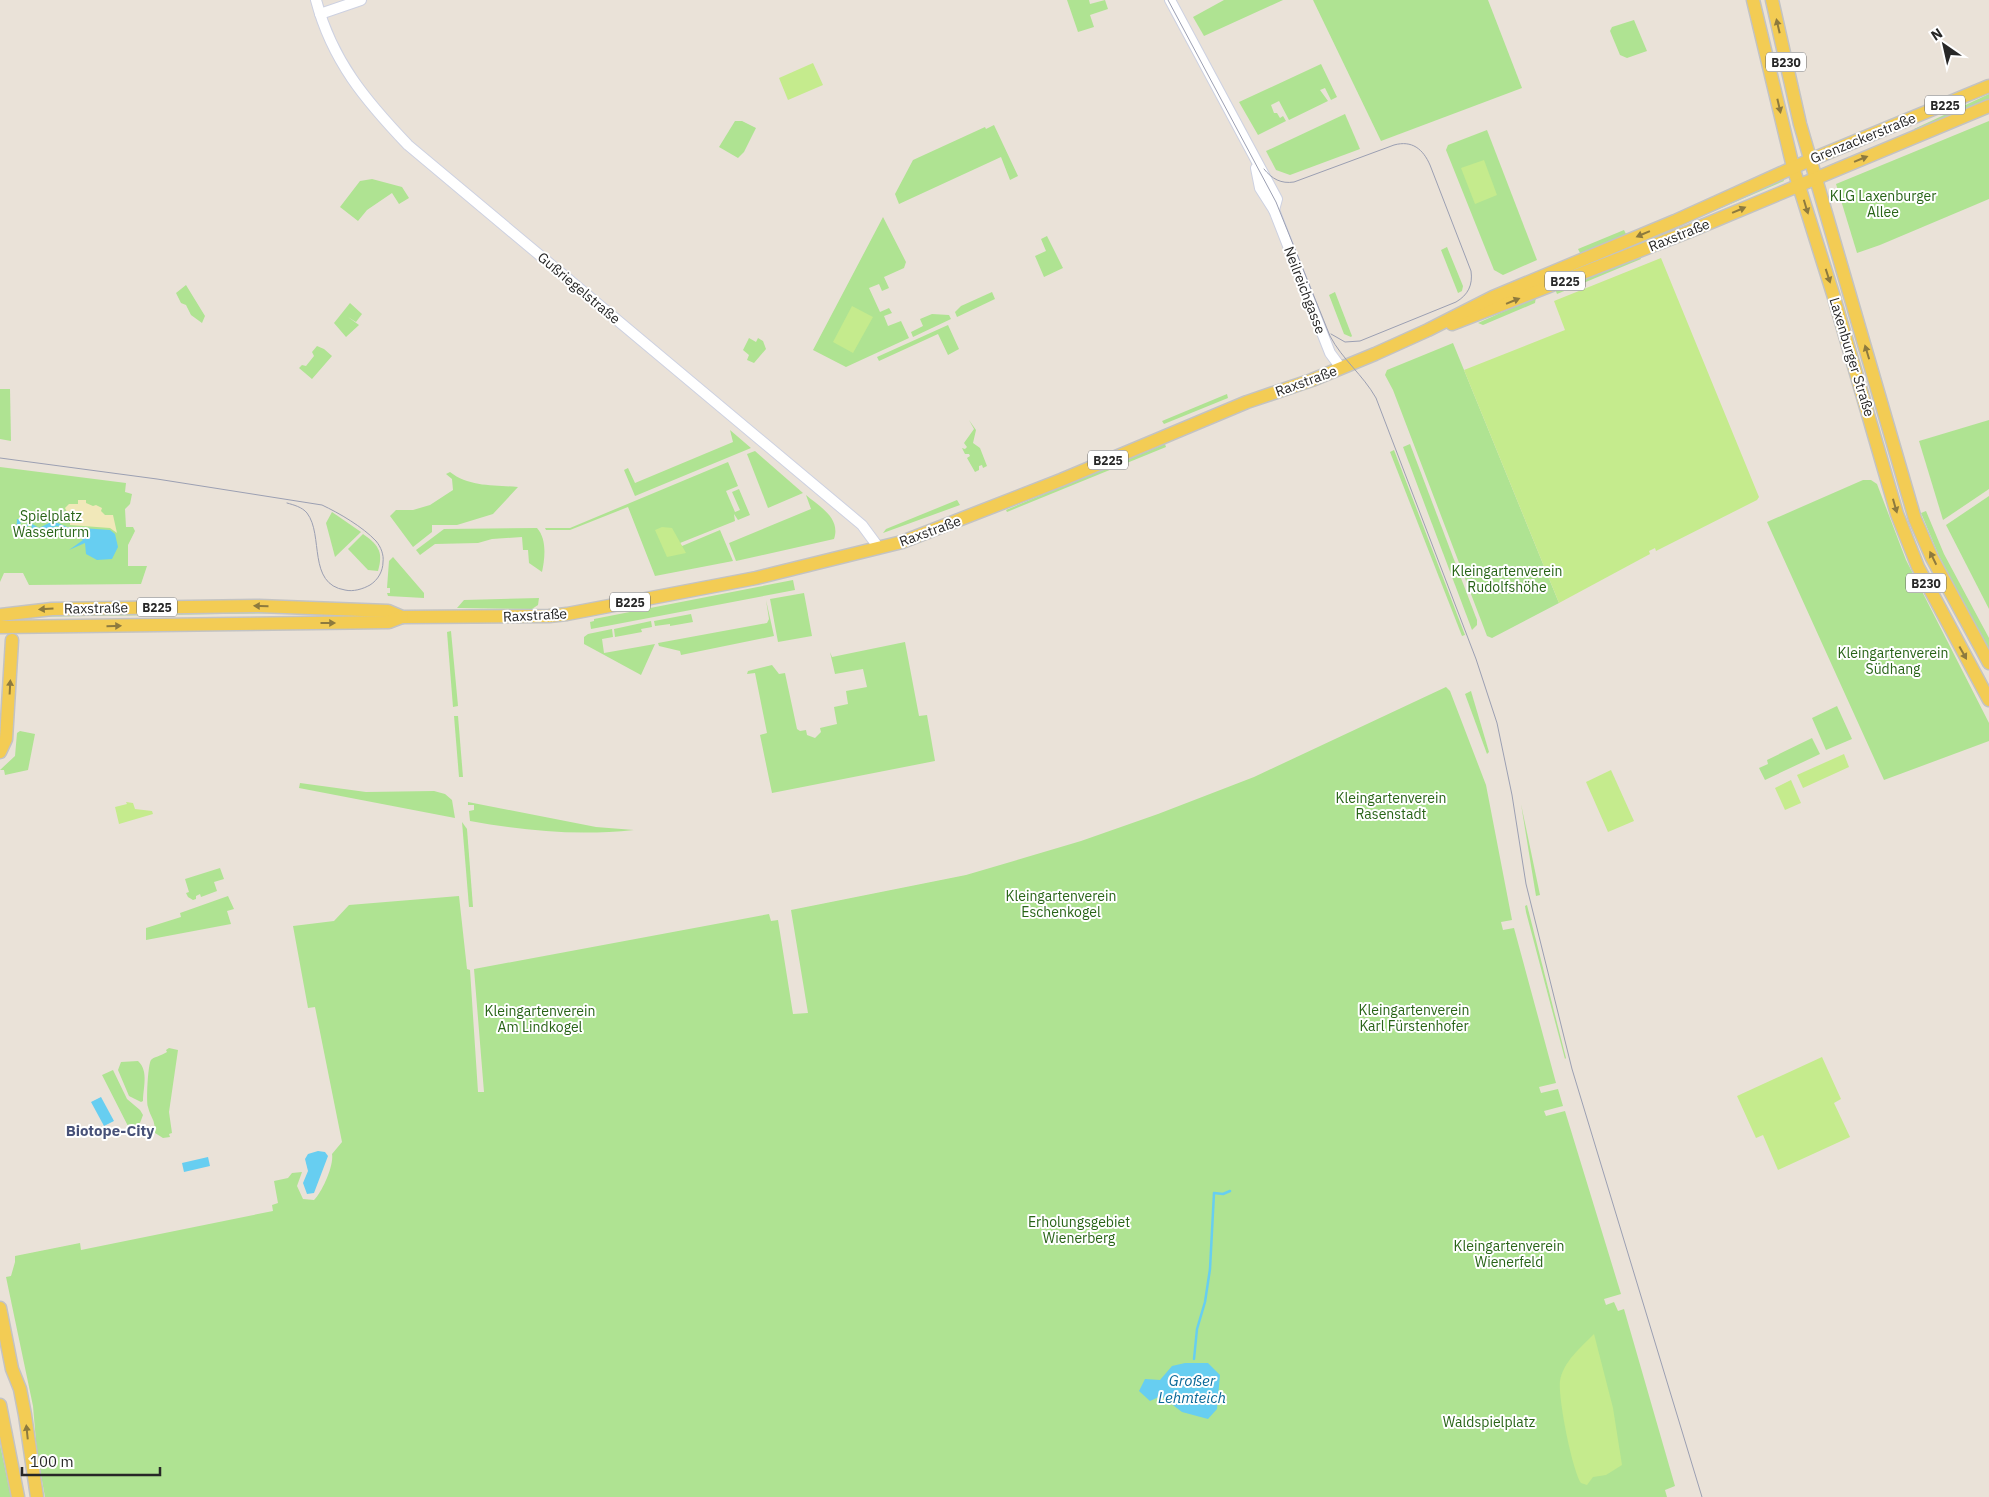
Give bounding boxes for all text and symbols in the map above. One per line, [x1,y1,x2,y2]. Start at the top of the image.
one-way arrow [1774,18,1782,33]
north arrow [1919,20,1969,70]
text: N [1927,24,1946,45]
road number: B230 [1766,52,1806,72]
road number: B225 [1925,96,1965,114]
one-way arrow [1775,99,1783,114]
street label: Grenzackerstraße [1808,109,1919,167]
one-way arrow [1853,154,1868,162]
park label: KLG Laxenburger Allee [1830,187,1936,221]
one-way arrow [1802,200,1810,215]
one-way arrow [1732,206,1747,214]
street label: Raxstraße [1646,215,1712,255]
one-way arrow [1636,231,1650,239]
street label: Neilreichgasse [1280,244,1330,337]
street label: Gußriegelstraße [534,248,624,328]
one-way arrow [1824,269,1832,284]
road number: B225 [1545,272,1585,290]
street label: Laxenburger Straße [1825,295,1879,419]
one-way arrow [1506,297,1520,305]
one-way arrow [1862,345,1870,360]
street label: Raxstraße [1273,361,1340,400]
road number: B225 [1088,450,1128,470]
one-way arrow [1891,498,1899,513]
park label: Spielplatz Wasserturm [13,507,89,541]
street label: Raxstraße [897,511,964,550]
one-way arrow [1929,551,1937,565]
park label: Kleingartenverein Rudolfshöhe [1452,562,1562,596]
road number: B230 [1906,574,1946,592]
road number: B225 [610,592,650,612]
street label: Raxstraße [64,598,129,618]
road number: B225 [137,598,177,616]
one-way arrow [252,602,268,610]
street label: Raxstraße [502,604,568,626]
one-way arrow [37,606,53,614]
one-way arrow [320,619,336,627]
one-way arrow [106,621,122,629]
park label: Kleingartenverein Südhang [1838,644,1948,678]
one-way arrow [1959,646,1967,660]
one-way arrow [6,679,14,695]
park label: Kleingartenverein Rasenstadt [1336,789,1446,823]
park label: Kleingartenverein Eschenkogel [1006,887,1116,921]
park label: Kleingartenverein Karl Fürstenhofer [1359,1001,1469,1035]
park label: Kleingartenverein Am Lindkogel [485,1002,595,1036]
district label: Biotope-City [66,1121,154,1140]
park label: Erholungsgebiet Wienerberg [1028,1213,1130,1247]
park label: Kleingartenverein Wienerfeld [1454,1237,1564,1271]
water label: Großer Lehmteich [1158,1371,1226,1407]
park label: Waldspielplatz [1443,1413,1536,1431]
one-way arrow [23,1423,31,1439]
scale bar [22,1444,160,1476]
text: 100 m [30,1452,74,1471]

